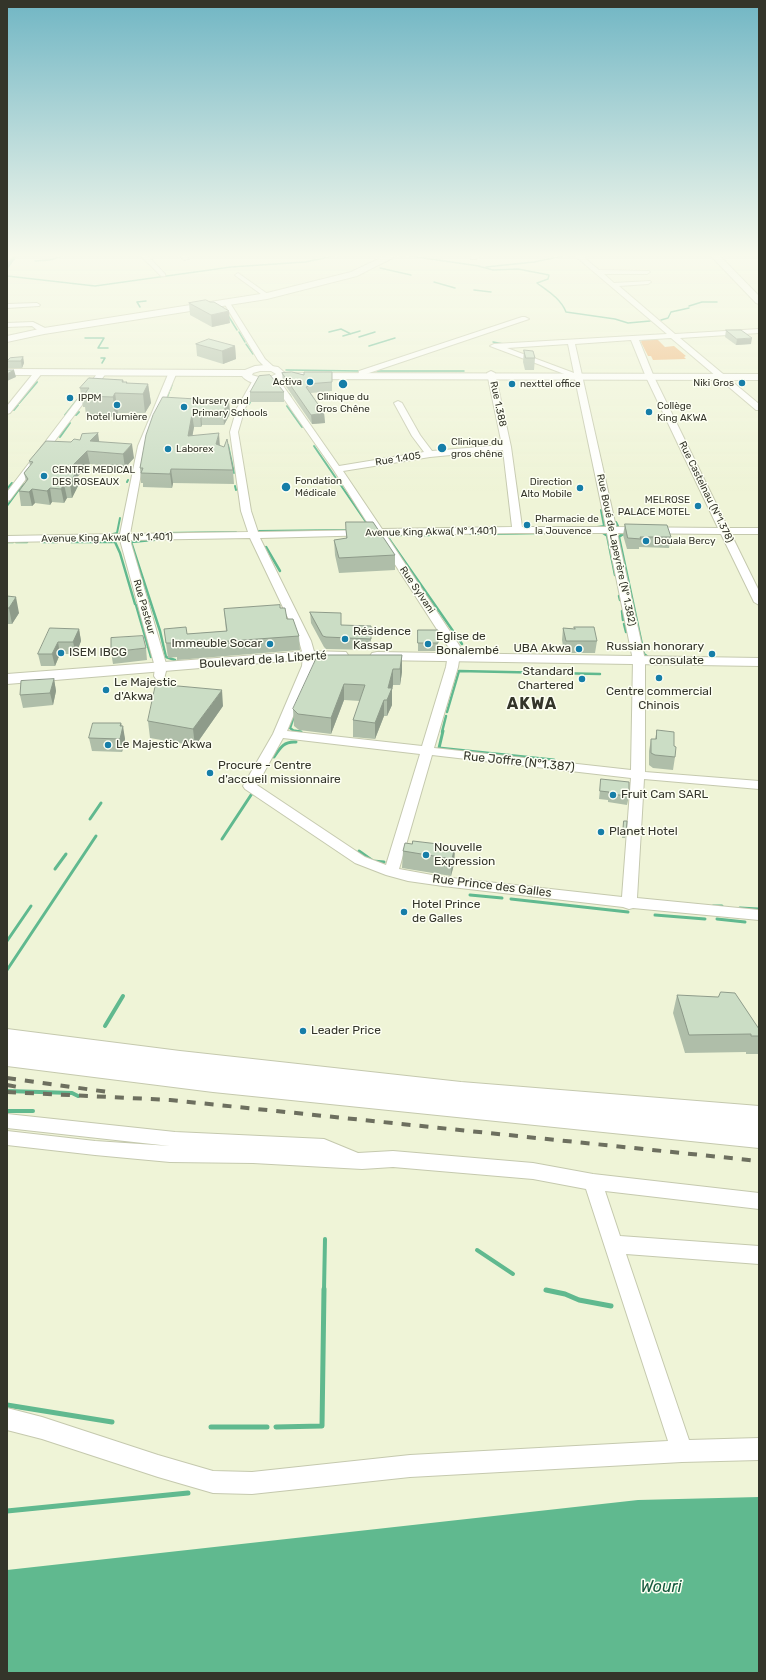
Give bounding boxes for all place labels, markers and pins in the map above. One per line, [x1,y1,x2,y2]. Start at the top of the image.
place label: Activa [273,376,302,388]
marker: Activa [305,377,315,387]
place label: Niki Gros [693,377,734,389]
marker: Clinique du Gros Chêne [337,378,349,390]
place label: nexttel office [520,378,581,390]
marker: Niki Gros [737,378,747,388]
marker: nexttel office [507,379,517,389]
place label: Clinique du Gros Chêne [316,391,370,414]
place label: IPPM [78,392,102,404]
marker: IPPM [65,393,75,403]
place label: Nursery and Primary Schools [192,395,268,418]
marker: hotel lumière [112,400,122,410]
place label: Collège King AKWA [657,400,707,424]
marker: Nursery and Primary Schools [179,402,189,412]
marker: Collège King AKWA [644,407,654,417]
place label: hotel lumière [87,411,147,423]
place label: Clinique du gros chêne [451,436,503,460]
marker: Clinique du gros chêne [436,442,448,454]
place label: Laborex [176,443,213,455]
marker: Laborex [163,444,173,454]
place label: CENTRE MEDICAL DES ROSEAUX [52,464,135,488]
marker: CENTRE MEDICAL DES ROSEAUX [39,471,49,481]
place label: Fondation Médicale [295,475,342,498]
place label: Direction Alto Mobile [521,476,572,500]
marker: Fondation Médicale [280,481,292,493]
marker: Direction Alto Mobile [575,483,585,493]
place label: MELROSE PALACE MOTEL [618,494,690,518]
marker: MELROSE PALACE MOTEL [693,501,703,511]
place label: Pharmacie de la Jouvence [535,513,599,536]
marker: Pharmacie de la Jouvence [522,520,532,530]
place label: Douala Bercy [654,535,715,547]
marker: Douala Bercy [641,536,651,546]
place label: Résidence Kassap [353,625,411,653]
place label: Eglise de Bonalembé [436,630,499,658]
marker: Résidence Kassap [340,634,350,644]
place label: Immeuble Socar [172,637,262,651]
marker: Immeuble Socar [265,639,275,649]
marker: Eglise de Bonalembé [423,639,433,649]
place label: Russian honorary consulate [606,640,704,668]
place label: UBA Akwa [513,642,571,656]
marker: UBA Akwa [574,644,584,654]
place label: ISEM IBCG [69,646,127,660]
marker: ISEM IBCG [56,648,66,658]
marker: Russian honorary consulate [707,649,717,659]
place label: Standard Chartered [518,665,574,693]
marker: Centre commercial Chinois [654,673,664,683]
marker: Standard Chartered [577,674,587,684]
place label: Le Majestic d'Akwa [114,676,177,704]
marker: Le Majestic d'Akwa [101,685,111,695]
place label: Centre commercial Chinois [606,685,712,713]
place label: Le Majestic Akwa [116,738,212,752]
marker: Le Majestic Akwa [103,740,113,750]
place label: Procure - Centre d'accueil missionnaire [218,759,341,787]
marker: Procure - Centre d'accueil missionnaire [205,768,215,778]
place label: Fruit Cam SARL [621,788,708,802]
marker: Fruit Cam SARL [608,790,618,800]
place label: Planet Hotel [609,825,678,839]
marker: Planet Hotel [596,827,606,837]
place label: Nouvelle Expression [434,841,495,869]
marker: Nouvelle Expression [421,850,431,860]
place label: Hotel Prince de Galles [412,898,480,926]
marker: Hotel Prince de Galles [399,907,409,917]
place label: Leader Price [311,1024,381,1038]
marker: Leader Price [298,1026,308,1036]

